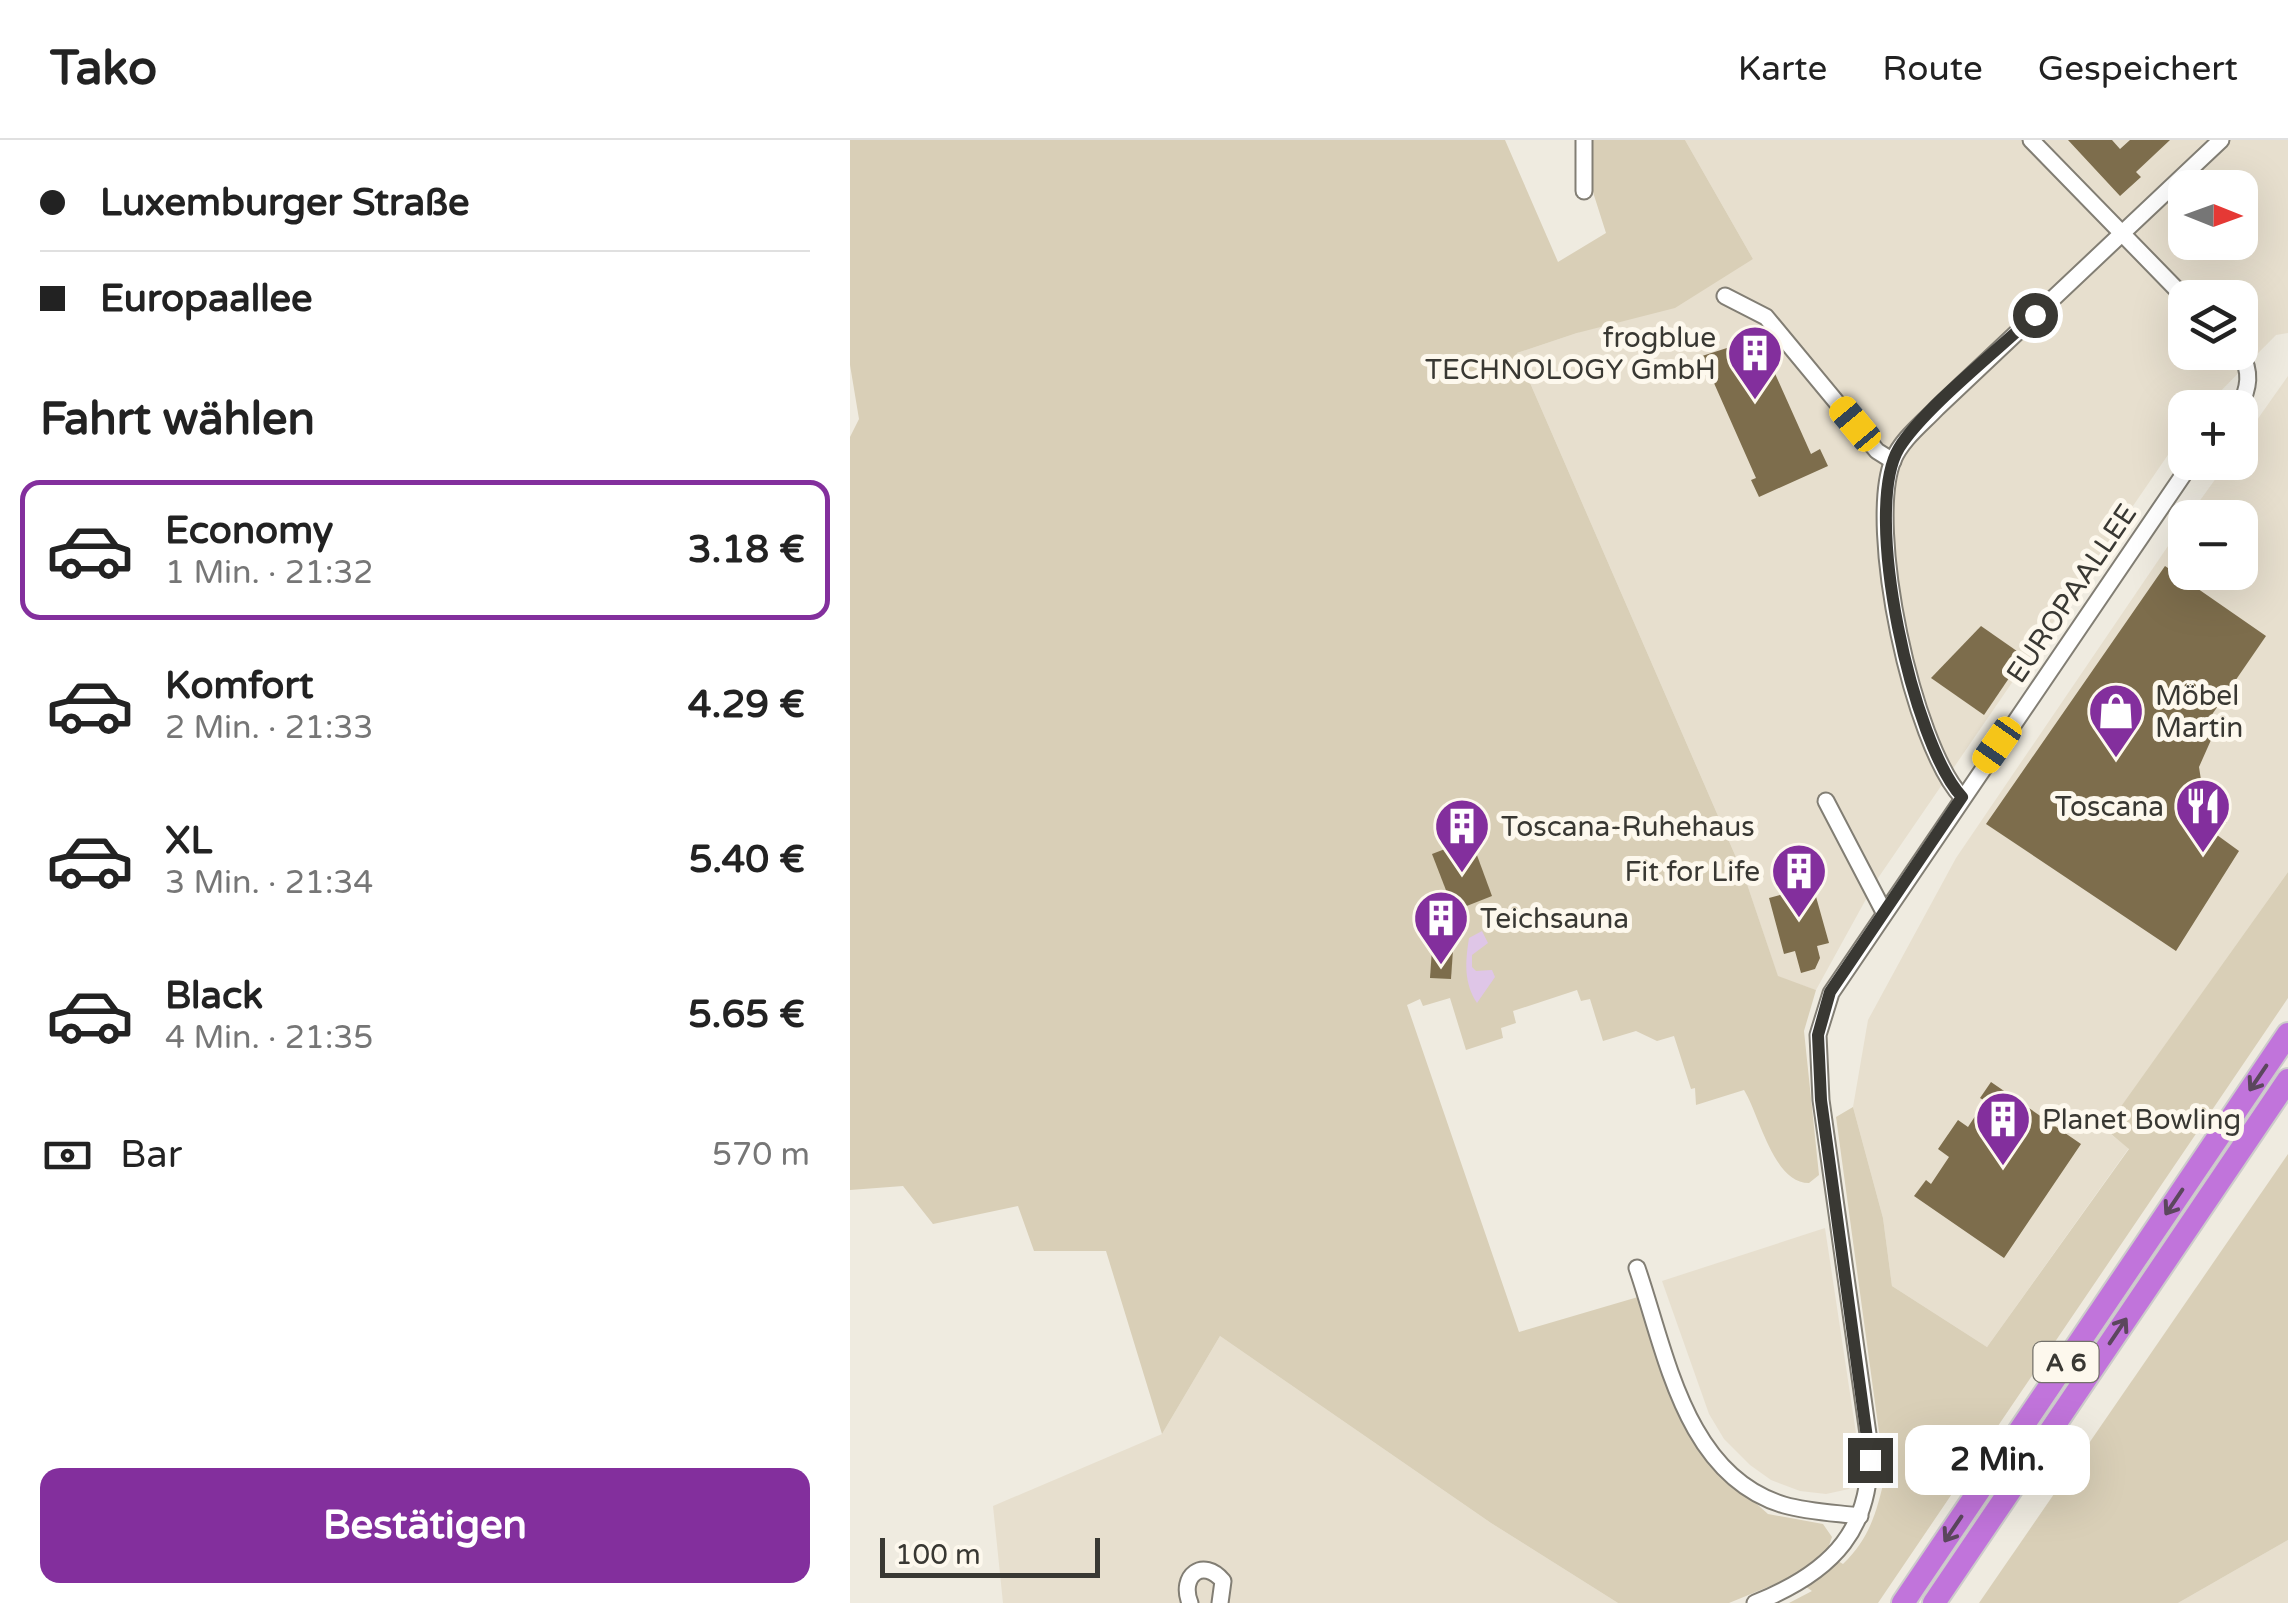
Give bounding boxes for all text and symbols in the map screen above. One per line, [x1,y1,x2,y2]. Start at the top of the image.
text: Tako [50,40,157,98]
text: Karte [1738,48,1827,90]
text: Route [1882,48,1983,90]
text: Gespeichert [2038,48,2238,90]
north arrow [2168,170,2258,260]
map controls [2168,170,2258,590]
text: Luxemburger Straße [100,180,470,226]
text: Europaallee [100,276,313,322]
button: layers [2168,280,2258,370]
route start [2013,293,2058,338]
place label: frogblue TECHNOLOGY GmbH [1425,321,1716,387]
building icon: frogblue TECHNOLOGY GmbH [1725,323,1785,402]
button: + [2168,390,2258,480]
car [1824,391,1886,457]
text: Fahrt wählen [40,393,315,447]
street label: EUROPAALLEE [1999,498,2144,690]
button: − [2168,500,2258,590]
icon: car [45,505,135,595]
text: Economy [165,508,333,554]
text: 3.18 € [688,527,805,573]
text: 1 Min. · 21:32 [165,554,373,592]
icon: car [45,660,135,750]
text: Komfort [165,663,314,709]
place label: Möbel Martin [2155,679,2243,745]
shop icon: Möbel Martin [2086,681,2146,760]
text: 4.29 € [688,682,805,728]
text: 2 Min. · 21:33 [165,709,373,747]
car [1968,712,2026,778]
restaurant icon: Toscana [2173,776,2233,855]
place label: Toscana [2055,790,2164,824]
building icon: Toscana-Ruhehaus [1432,796,1492,875]
place label: Toscana-Ruhehaus [1501,810,1755,844]
icon: car [45,815,135,905]
text: XL [165,818,212,864]
text: 5.40 € [689,837,805,883]
building icon: Fit for Life [1769,841,1829,920]
place label: Fit for Life [1625,855,1760,889]
text: 3 Min. · 21:34 [165,864,373,902]
building icon: Teichsauna [1411,888,1471,967]
place label: Teichsauna [1480,902,1629,936]
icon: car [45,970,135,1060]
text: Black [165,973,263,1019]
text: 5.65 € [688,992,805,1038]
text: 4 Min. · 21:35 [165,1019,373,1057]
one-way arrow [2248,1063,2269,1091]
building icon: Planet Bowling [1973,1089,2033,1168]
place label: Planet Bowling [2042,1103,2241,1137]
icon: cash [40,1128,95,1183]
text: Bar [120,1132,182,1178]
text: 570 m [712,1136,810,1174]
one-way arrow [2164,1188,2184,1215]
one-way arrow [2107,1318,2128,1346]
road number: A 6 [2034,1342,2098,1382]
callout: 2 Min. [1905,1425,2090,1495]
route end [1848,1438,1893,1483]
text: 2 Min. [1950,1441,2045,1479]
button: Bestätigen [40,1468,810,1583]
one-way arrow [1943,1515,1964,1543]
scale bar [880,1533,1100,1578]
text: 100 m [895,1538,981,1572]

